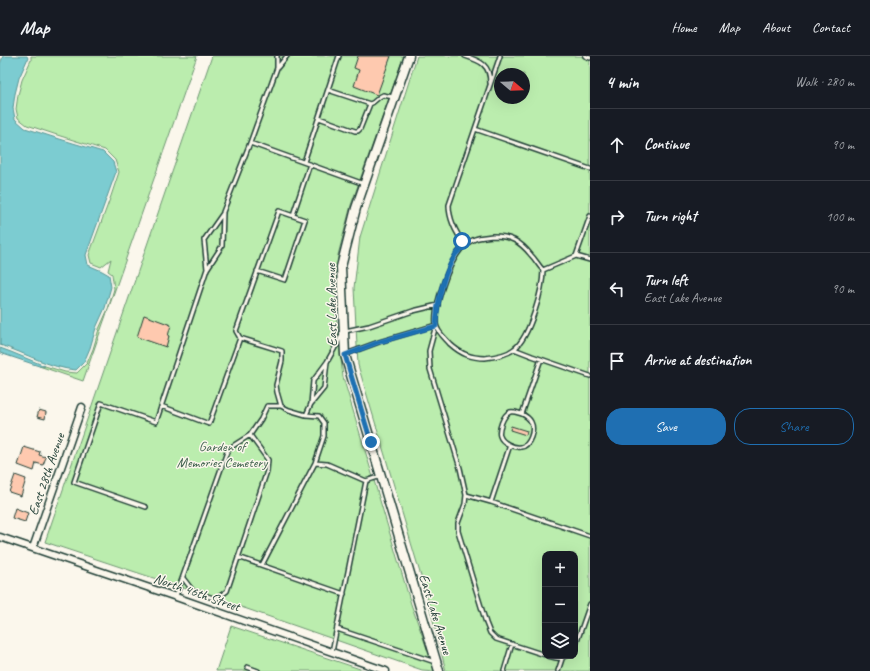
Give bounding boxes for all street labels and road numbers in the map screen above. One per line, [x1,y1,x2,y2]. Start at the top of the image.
street label: East Lake Avenue [322,262,341,347]
street label: East 28th Avenue [25,430,69,517]
street label: North 46th Street [152,570,243,616]
street label: East Lake Avenue [415,572,456,658]

